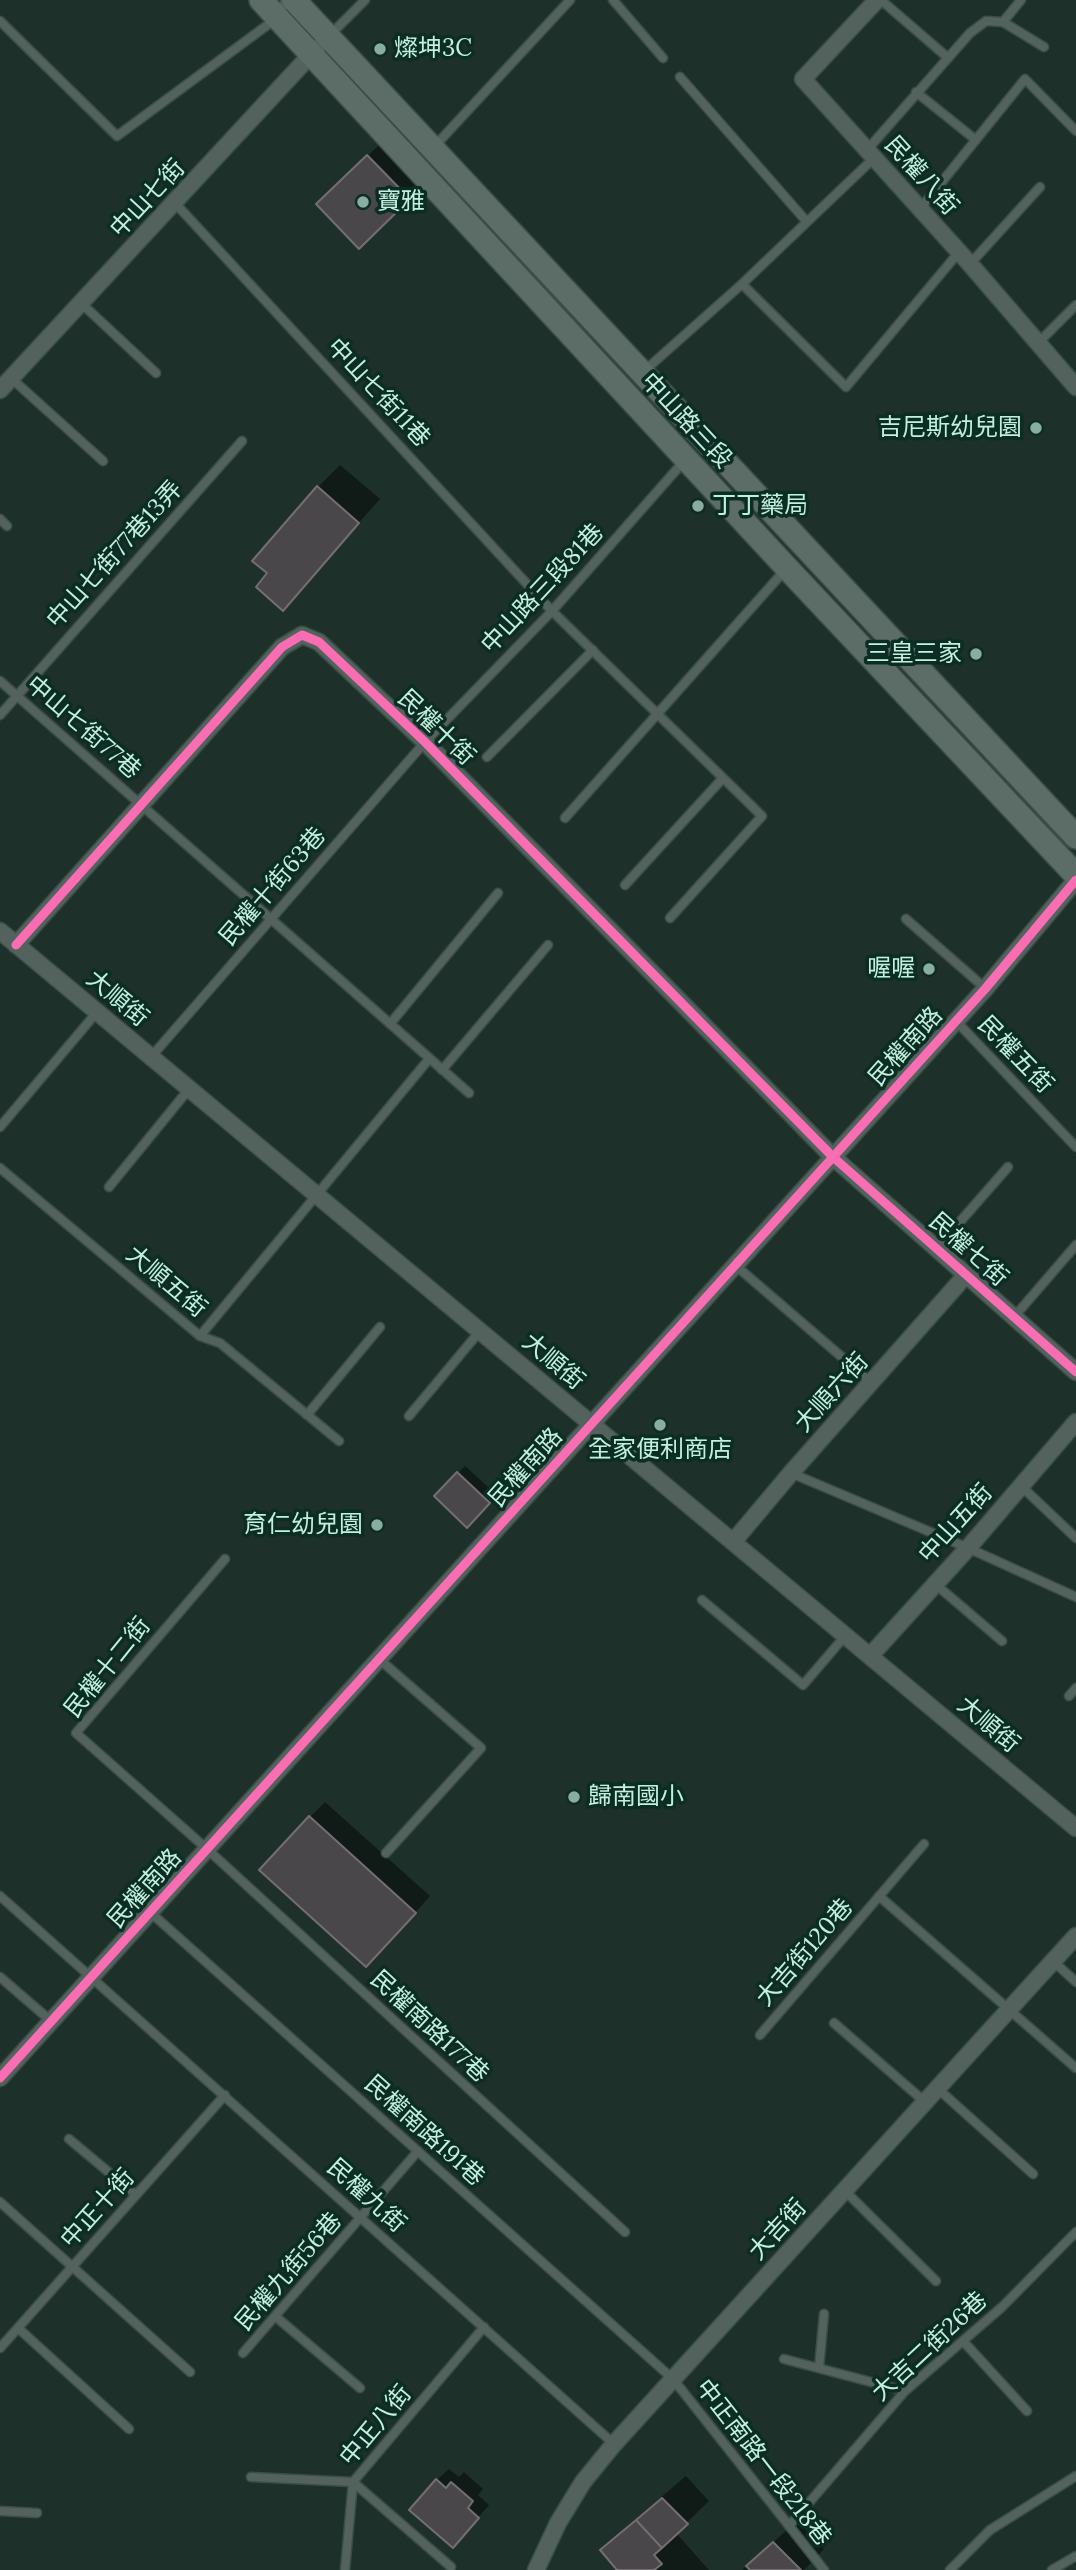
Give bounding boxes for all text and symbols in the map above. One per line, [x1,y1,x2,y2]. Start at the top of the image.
place label: 燦坤3C [394,35,472,63]
marker: 燦坤3C [372,41,388,57]
street label: 民權八街 [878,131,964,221]
street label: 中山七街 [105,154,191,244]
place label: 寶雅 [377,188,425,216]
marker: 寶雅 [355,194,371,210]
street label: 中山七街11巷 [321,333,435,453]
street label: 中山路三段 [635,367,737,475]
place label: 吉尼斯幼兒園 [878,414,1022,442]
marker: 吉尼斯幼兒園 [1028,420,1044,436]
street label: 中山七街77巷13弄 [41,475,189,635]
place label: 丁丁藥局 [712,492,808,520]
marker: 丁丁藥局 [690,498,706,514]
street label: 中山路三段81巷 [476,518,610,660]
place label: 三皇三家 [866,640,962,668]
marker: 三皇三家 [968,646,984,662]
street label: 中山七街77巷 [20,671,146,785]
street label: 民權十街 [391,684,481,772]
street label: 民權十街63巷 [214,822,332,952]
place label: 喔喔 [867,955,915,983]
marker: 喔喔 [921,961,937,977]
street label: 大順街 [80,965,154,1033]
street label: 民權南路 [863,1002,949,1092]
street label: 民權五街 [971,1010,1059,1100]
street label: 民權七街 [923,1207,1013,1293]
street label: 大順五街 [120,1240,212,1324]
street label: 大順街 [516,1328,590,1396]
street label: 大順六街 [789,1348,875,1438]
marker: 全家便利商店 [652,1417,668,1433]
street label: 民權南路 [483,1423,569,1513]
place label: 全家便利商店 [588,1436,732,1464]
street label: 中山五街 [913,1479,999,1569]
place label: 育仁幼兒園 [243,1511,363,1539]
marker: 育仁幼兒園 [369,1517,385,1533]
street label: 民權十二街 [59,1612,157,1724]
street label: 大順街 [951,1691,1025,1759]
place label: 歸南國小 [588,1783,684,1811]
marker: 歸南國小 [566,1789,582,1805]
street label: 民權南路 [102,1844,188,1934]
street label: 大吉街120巷 [751,1894,859,2012]
street label: 民權南路177巷 [364,1965,494,2089]
street label: 民權南路191巷 [358,2070,490,2192]
street label: 民權九街 [321,2153,411,2239]
street label: 中正十街 [55,2164,141,2254]
street label: 大吉街 [743,2194,813,2266]
street label: 民權九街56巷 [230,2207,348,2337]
street label: 大吉二街26巷 [867,2286,993,2408]
street label: 中正南路一段218巷 [689,2374,837,2552]
street label: 中正八街 [334,2380,418,2472]

